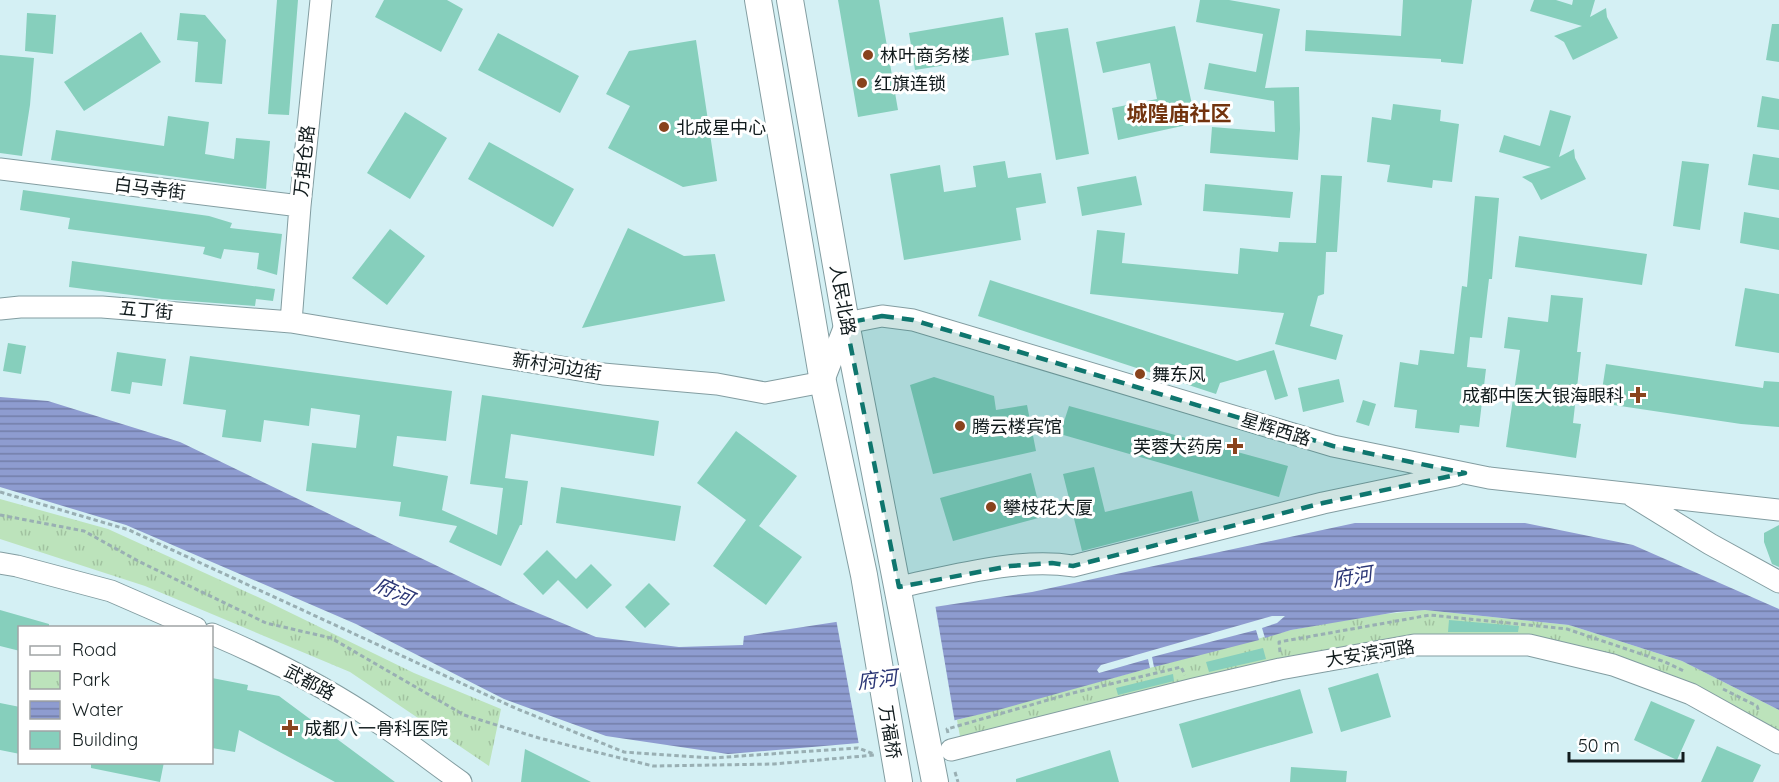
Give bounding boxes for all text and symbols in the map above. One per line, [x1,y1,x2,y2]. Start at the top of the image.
place label: 林叶商务楼 [880,44,970,67]
marker: 林叶商务楼 [861,48,875,62]
place label: 红旗连锁 [874,72,946,95]
marker: 红旗连锁 [855,76,869,90]
district label: 城隍庙社区 [1127,100,1232,126]
place label: 北成星中心 [676,116,766,139]
marker: 北成星中心 [657,120,671,134]
street label: 万担仓路 [289,124,319,198]
street label: 白马寺街 [113,172,187,204]
street label: 人民北路 [825,263,861,337]
street label: 五丁街 [118,296,174,324]
street label: 新村河边街 [511,348,603,384]
place label: 舞东风 [1152,363,1206,386]
marker: 舞东风 [1133,367,1147,381]
place label: 成都中医大银海眼科 [1462,384,1624,407]
marker: 成都中医大银海眼科 [1629,386,1647,404]
street label: 星辉西路 [1238,407,1314,451]
place label: 腾云楼宾馆 [972,415,1062,438]
marker: 腾云楼宾馆 [953,419,967,433]
place label: 芙蓉大药房 [1133,435,1223,458]
marker: 芙蓉大药房 [1228,439,1242,453]
place label: 攀枝花大厦 [1003,496,1093,519]
marker: 攀枝花大厦 [984,500,998,514]
water label: 府河 [1330,560,1378,591]
water label: 府河 [371,571,421,612]
legend [18,626,213,764]
street label: 大安滨河路 [1324,635,1416,671]
text: Road [72,638,117,661]
street label: 武都路 [281,659,339,705]
water label: 府河 [856,664,902,694]
text: Park [72,668,110,691]
text: Water [72,698,123,721]
street label: 万福桥 [874,704,906,760]
place label: 成都八一骨科医院 [304,717,448,740]
marker: 成都八一骨科医院 [281,719,299,737]
scale bar [1569,725,1683,763]
text: Building [72,728,138,751]
text: 50 m [1578,734,1620,757]

